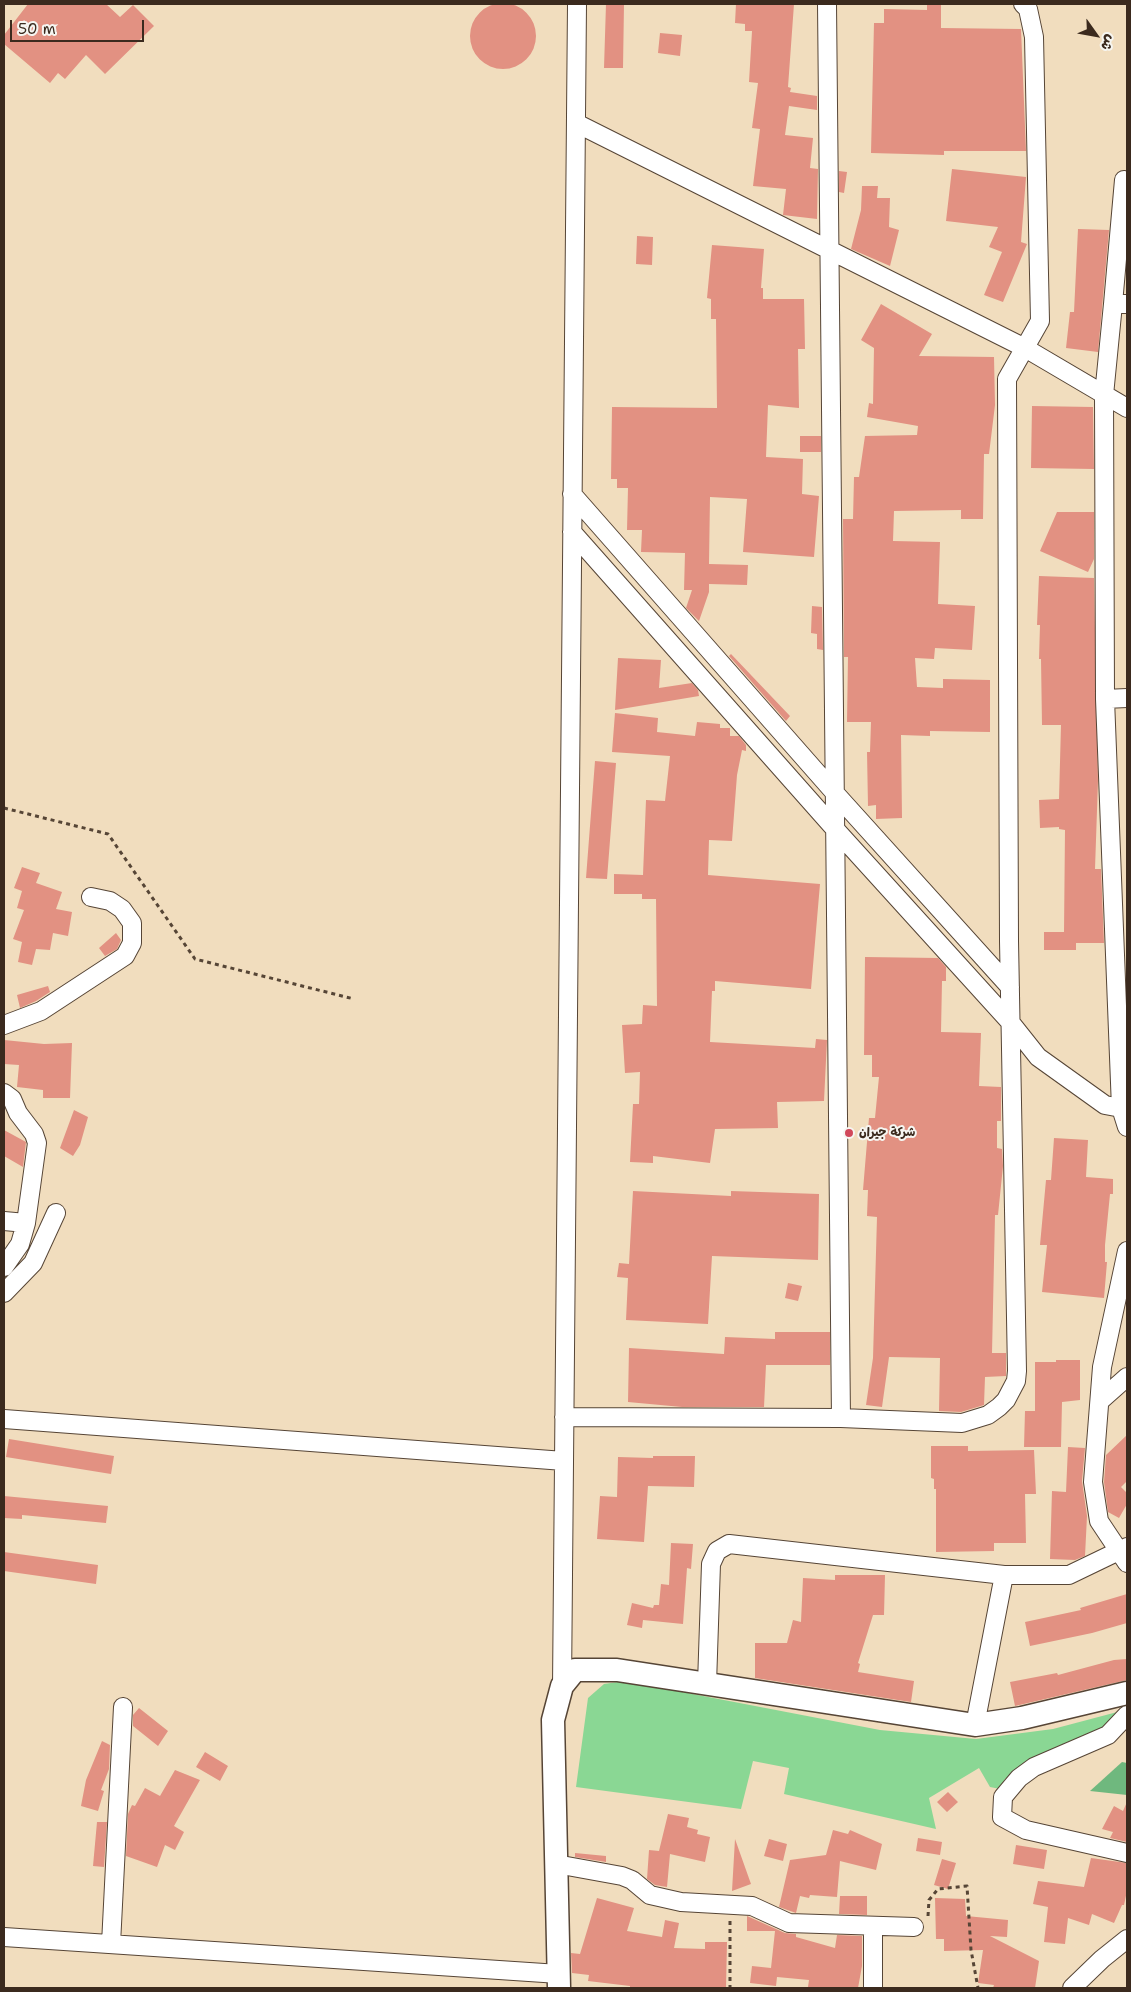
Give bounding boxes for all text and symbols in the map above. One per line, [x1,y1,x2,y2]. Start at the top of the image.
scale bar [12,10,146,42]
north arrow [1071,10,1121,60]
text: 50 m [18,19,56,39]
text: ش [1097,32,1120,54]
place label: شركة جيران [859,1126,915,1140]
marker: شركة جيران [843,1127,855,1139]

